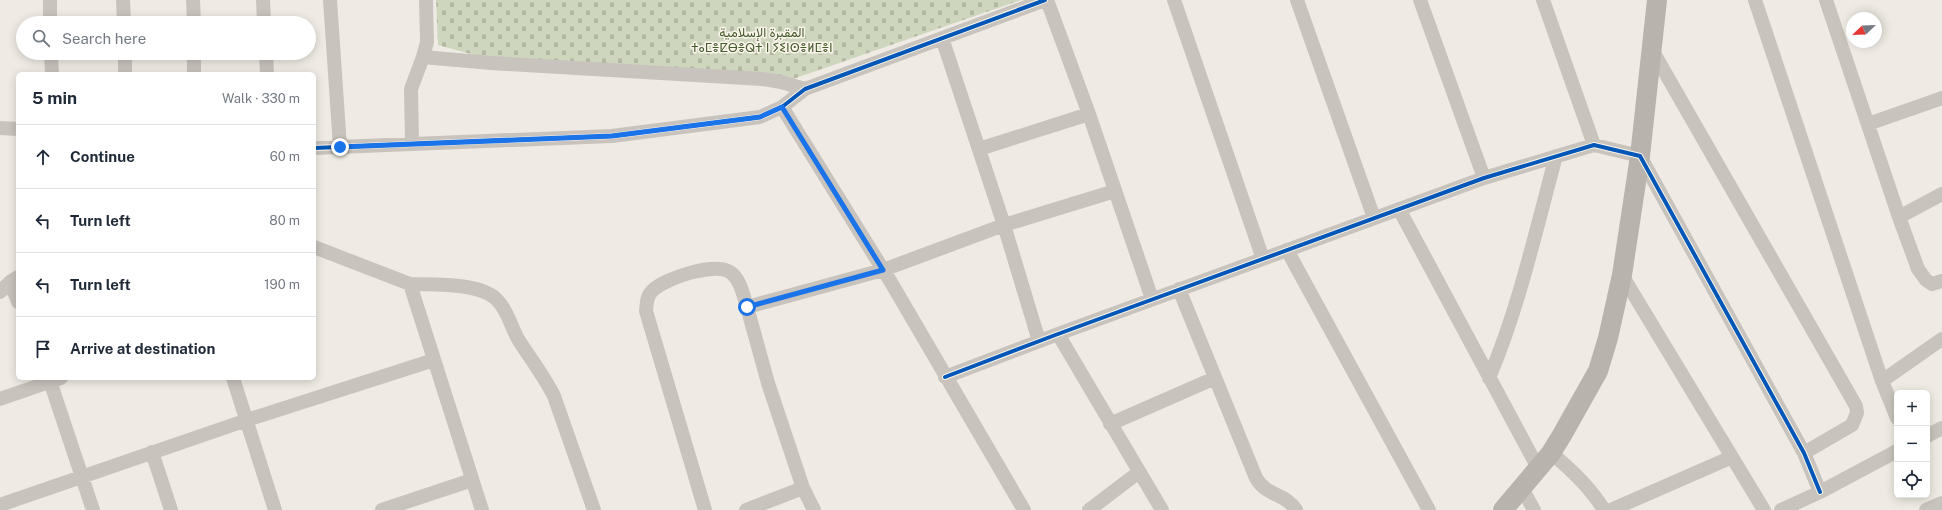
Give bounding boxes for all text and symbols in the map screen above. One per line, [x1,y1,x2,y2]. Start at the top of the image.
north arrow [1846,12,1882,48]
search box [16,16,316,60]
park label: المقبرة الإسلامية ⵜⴰⵎⴻⵇⴱⴻⵕⵜ ⵏ ⵢⵉⵏⵙⴻⵍⵎⴻⵏ [691,25,833,55]
icon: search [30,27,52,49]
text: Search here [62,30,146,47]
text: 5 min [32,88,77,108]
text: Walk · 330 m [222,91,300,106]
route end [331,138,349,156]
icon: ahead [32,146,54,168]
text: Continue [70,148,135,165]
text: 60 m [270,149,300,164]
icon: left [32,210,54,232]
text: Turn left [70,212,131,229]
text: 80 m [269,213,300,228]
icon: left [32,274,54,296]
text: Turn left [70,276,131,293]
text: 190 m [264,277,300,292]
route start [738,298,756,316]
icon: arrive [32,338,54,360]
text: Arrive at destination [70,340,215,357]
map controls [1894,390,1930,498]
button: + [1894,390,1930,426]
button: − [1894,426,1930,462]
button: locate [1894,462,1930,498]

